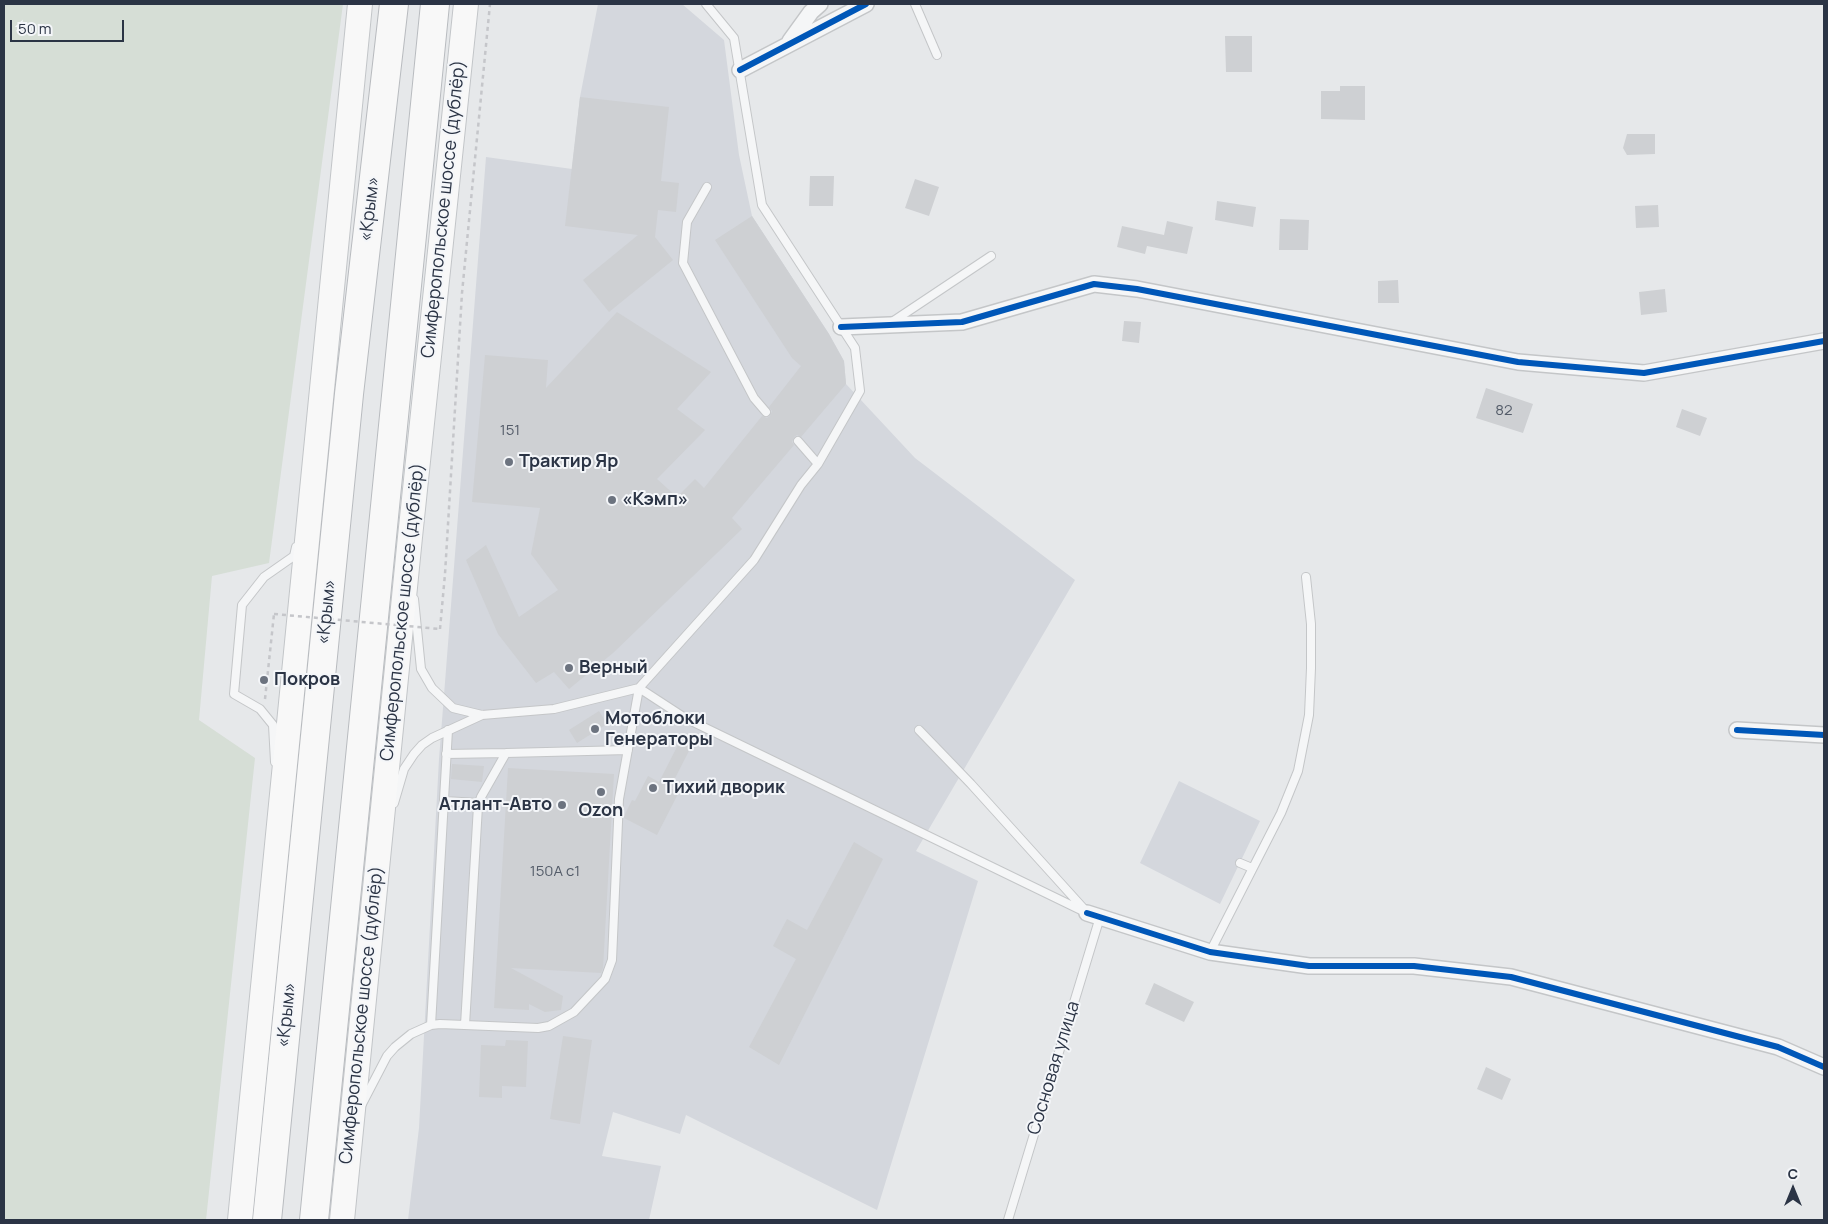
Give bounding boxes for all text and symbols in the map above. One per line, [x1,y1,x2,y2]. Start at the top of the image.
scale bar [12,10,126,42]
text: 50 m [18,18,52,39]
street label: Симферопольское шоссе (дублёр) [418,59,470,359]
street label: «Крым» [355,175,385,243]
house number: 82 [1495,402,1513,420]
house number: 151 [500,422,520,440]
place label: Трактир Яр [519,451,618,473]
marker: Трактир Яр [503,456,515,468]
street label: Симферопольское шоссе (дублёр) [377,462,429,762]
place label: «Кэмп» [622,489,688,511]
marker: «Кэмп» [606,494,618,506]
street label: «Крым» [313,578,341,646]
place label: Верный [579,657,648,679]
marker: Верный [563,662,575,674]
place label: Покров [274,669,340,691]
marker: Покров [258,674,270,686]
place label: Мотоблоки Генераторы [605,708,713,751]
marker: Мотоблоки Генераторы [589,723,601,735]
place label: Тихий дворик [663,777,785,799]
marker: Тихий дворик [647,782,659,794]
marker: Ozon [595,786,607,798]
place label: Атлант-Авто [439,794,552,816]
marker: Атлант-Авто [556,799,568,811]
place label: Ozon [579,800,623,822]
house number: 150А с1 [530,863,580,881]
street label: Симферопольское шоссе (дублёр) [336,865,388,1165]
street label: «Крым» [273,981,301,1049]
street label: Сосновая улица [1023,998,1085,1138]
north arrow [1768,1164,1818,1214]
text: С [1788,1164,1798,1183]

